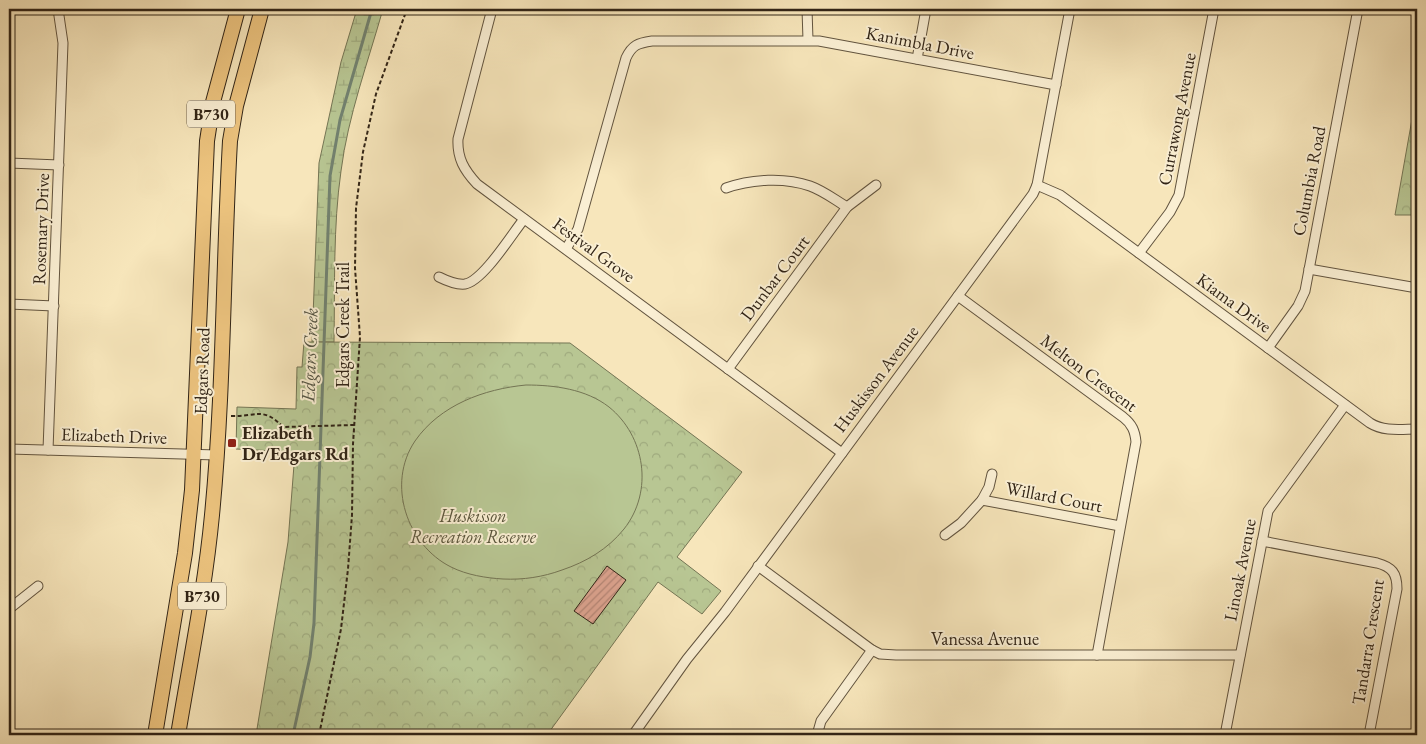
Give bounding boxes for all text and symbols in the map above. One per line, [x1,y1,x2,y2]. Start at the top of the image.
street label: Kanimbla Drive [864,21,976,64]
street label: Currawong Avenue [1152,51,1201,187]
road number: B730 [187,100,235,128]
street label: Columbia Road [1287,123,1331,238]
street label: Rosemary Drive [27,173,54,285]
street label: Festival Grove [548,212,640,287]
street label: Dunbar Court [735,230,814,325]
street label: Edgars Creek Trail [331,262,354,388]
street label: Kiama Drive [1192,268,1276,337]
water label: Edgars Creek [295,307,324,403]
street label: Huskisson Avenue [828,321,923,437]
street label: Edgars Road [188,326,215,415]
street label: Melton Crescent [1036,329,1143,417]
place label: Elizabeth Dr/Edgars Rd [242,421,349,465]
street label: Elizabeth Drive [61,422,167,449]
marker: Elizabeth Dr/Edgars Rd [226,437,238,449]
street label: Willard Court [1004,476,1105,517]
park label: Huskisson Recreation Reserve [410,504,537,548]
street label: Linoak Avenue [1218,517,1261,623]
street label: Tandarra Crescent [1346,577,1389,706]
road number: B730 [178,582,226,610]
street label: Vanessa Avenue [931,627,1039,650]

